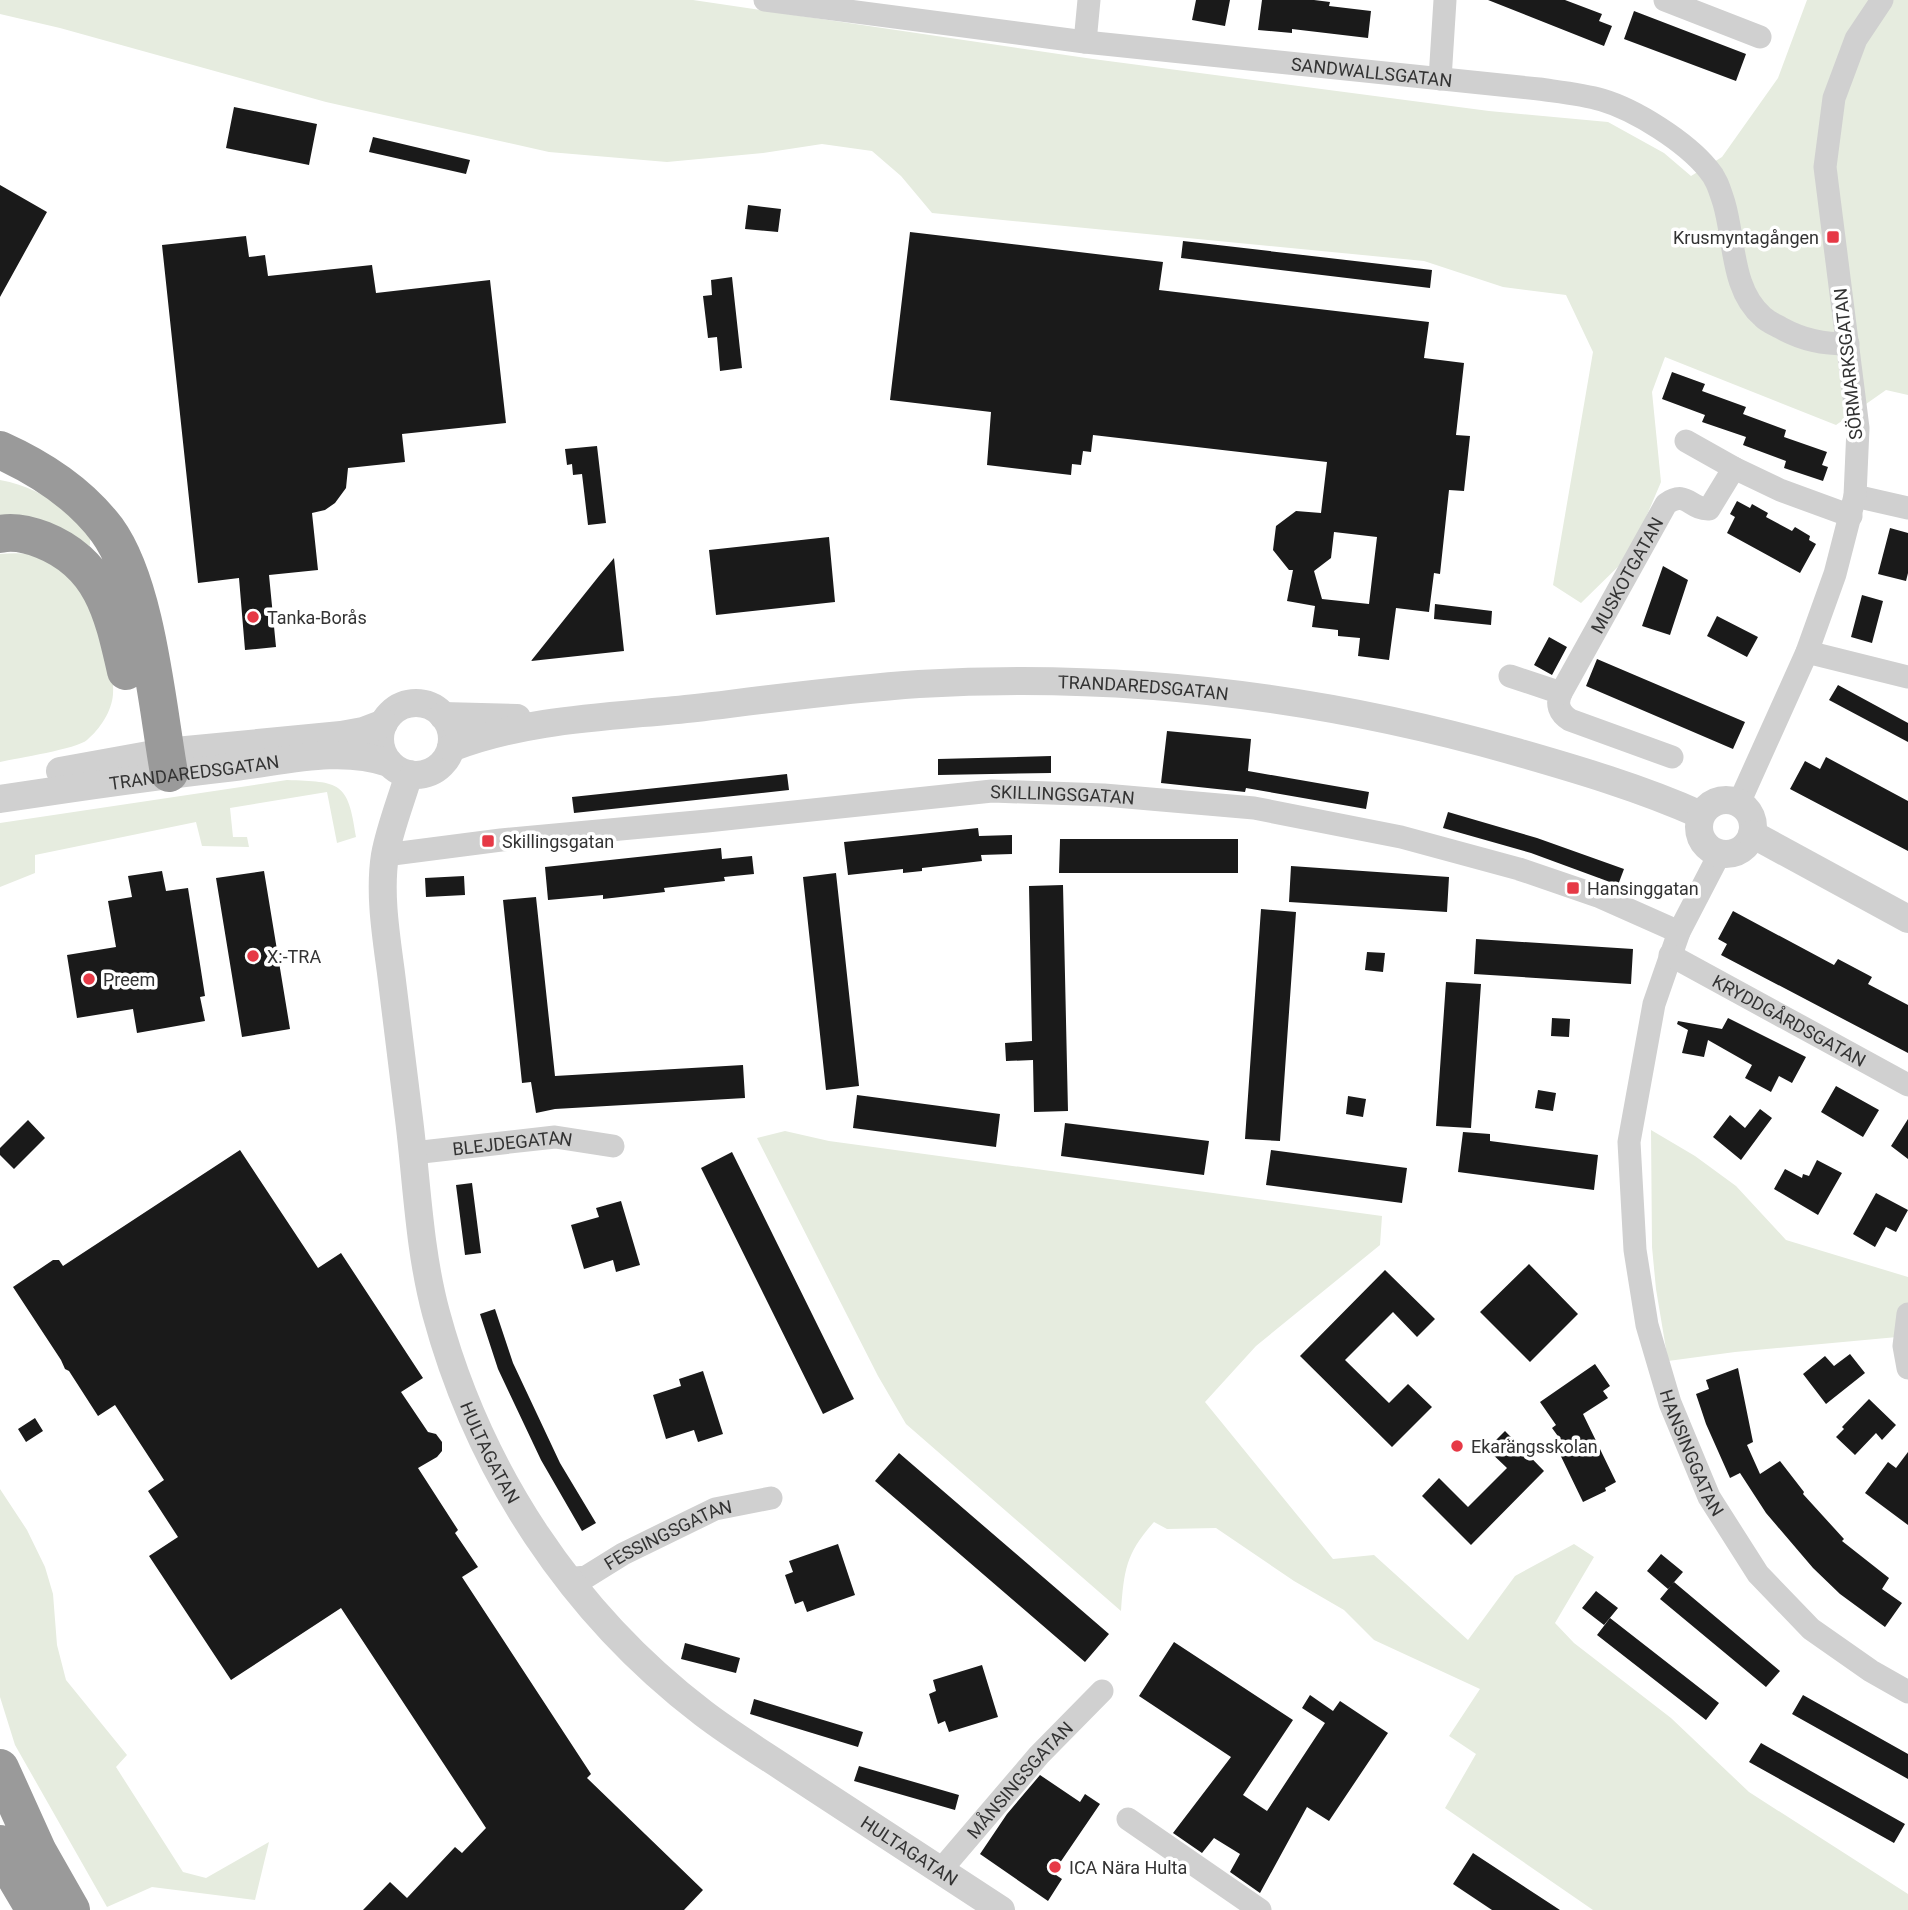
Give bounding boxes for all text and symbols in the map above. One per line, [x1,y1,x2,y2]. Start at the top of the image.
street label: SANDWALLSGATAN [1290,53,1453,90]
place label: Krusmyntagången [1673,227,1819,248]
marker: Krusmyntagången [1825,229,1841,245]
street label: SÖRMARKSGATAN [1830,287,1866,441]
street label: MUSKOTGATAN [1586,513,1667,637]
place label: Tanka-Borås [267,607,367,628]
marker: Tanka-Borås [245,609,261,625]
street label: TRANDAREDSGATAN [1058,671,1230,704]
street label: TRANDAREDSGATAN [108,750,281,793]
street label: SKILLINGSGATAN [990,780,1136,808]
place label: Skillingsgatan [502,831,614,852]
marker: Skillingsgatan [480,833,496,849]
place label: Hansinggatan [1587,878,1699,899]
marker: Hansinggatan [1565,880,1581,896]
place label: X:-TRA [267,946,321,967]
marker: X:-TRA [245,948,261,964]
place label: Preem [103,969,155,990]
street label: KRYDDGÅRDSGATAN [1709,970,1870,1071]
marker: Preem [81,971,97,987]
street label: BLEJDEGATAN [451,1126,574,1159]
street label: HANSINGGATAN [1656,1387,1729,1520]
street label: HULTAGATAN [456,1398,524,1507]
place label: Ekarängsskolan [1471,1436,1598,1457]
marker: Ekarängsskolan [1449,1438,1465,1454]
street label: FESSINGSGATAN [600,1495,734,1574]
street label: MÅNSINGSGATAN [962,1717,1077,1843]
street label: HULTAGATAN [857,1811,962,1889]
place label: ICA Nära Hulta [1069,1857,1187,1878]
marker: ICA Nära Hulta [1047,1859,1063,1875]

